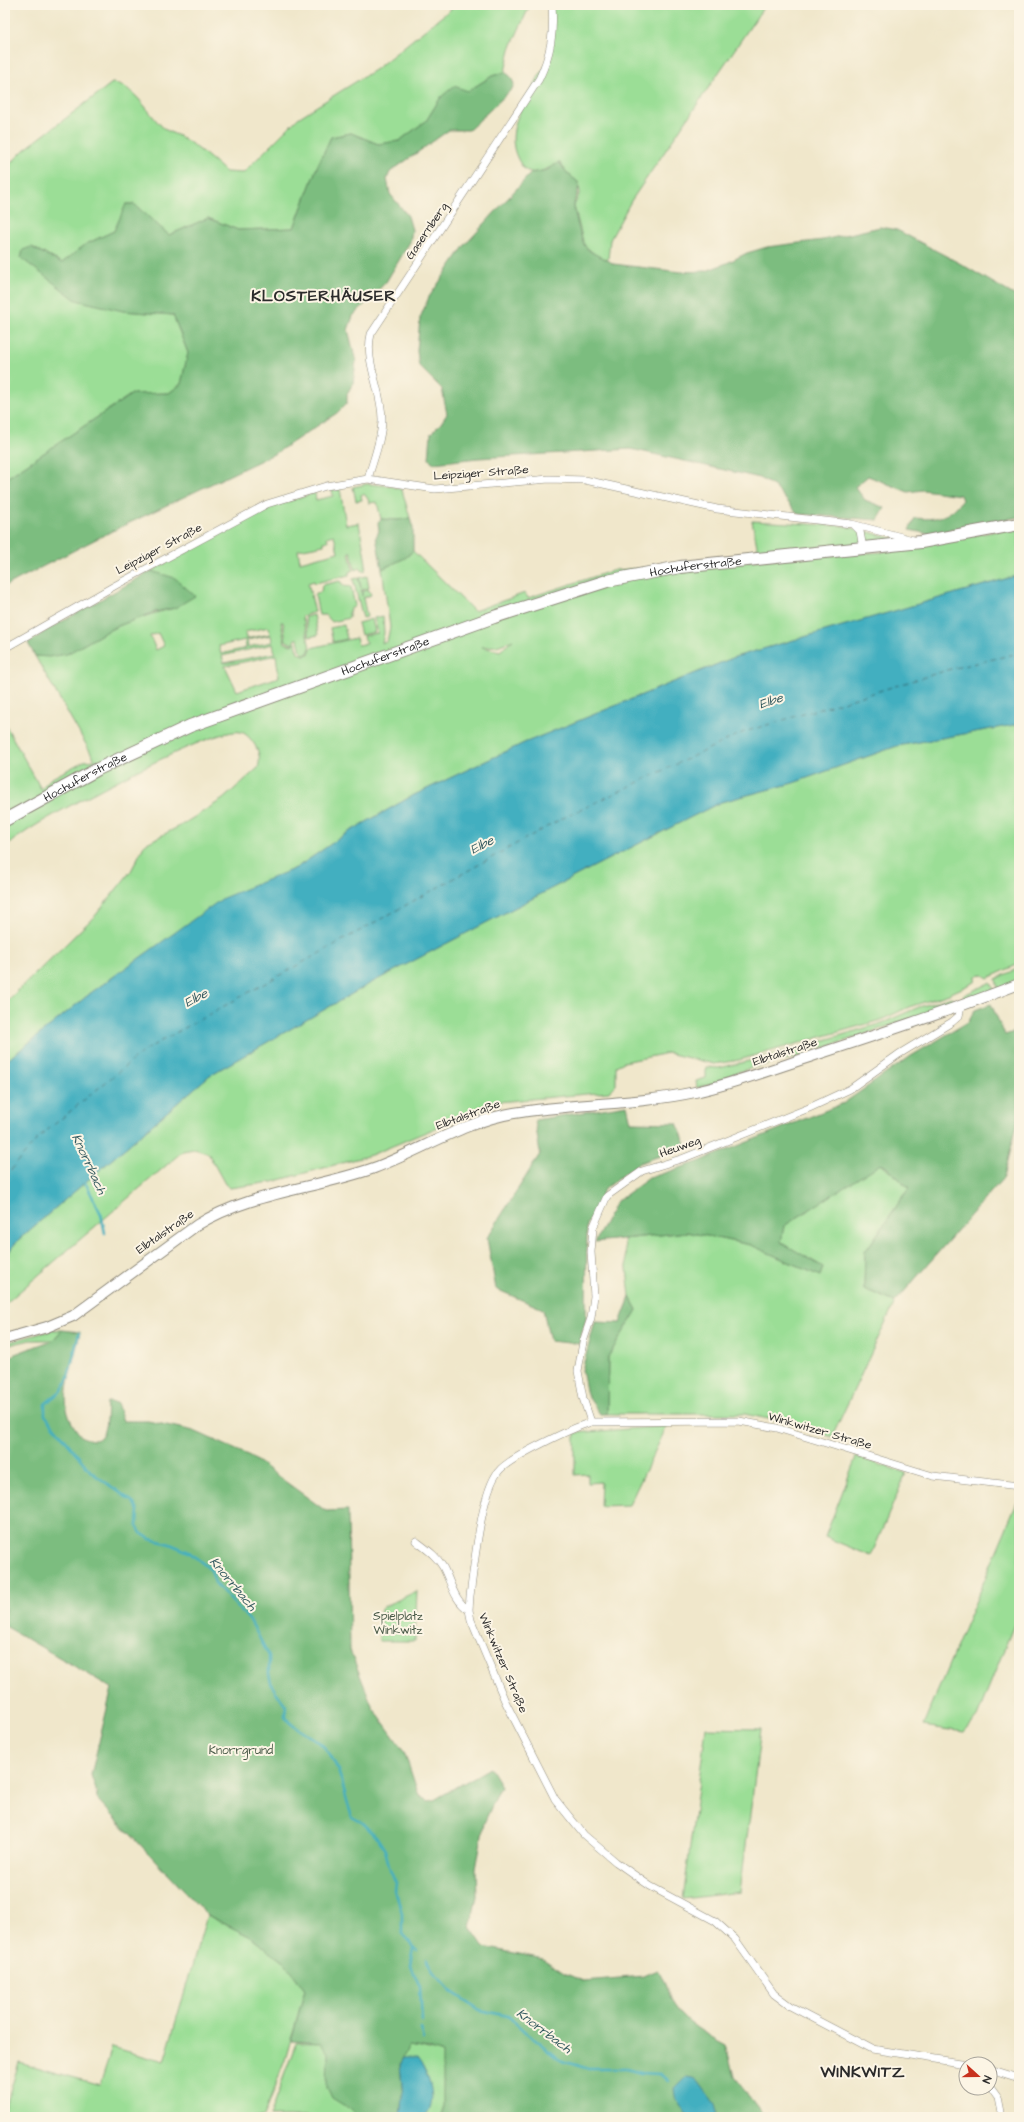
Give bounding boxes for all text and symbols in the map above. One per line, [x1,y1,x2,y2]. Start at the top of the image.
street label: Gasernberg [402,199,453,264]
district label: KLOSTERHÄUSER [251,285,397,307]
street label: Leipziger Straße [433,461,530,486]
street label: Leipziger Straße [113,519,206,580]
street label: Hochuferstraße [648,552,743,581]
street label: Hochuferstraße [339,632,432,680]
water label: Elbe [757,688,786,713]
street label: Hochuferstraße [40,748,130,806]
water label: Elbe [467,831,498,858]
water label: Elbe [181,984,212,1012]
street label: Elbtalstraße [750,1033,820,1070]
street label: Elbtalstraße [434,1095,503,1134]
water label: Knorrbach [67,1131,111,1198]
street label: Heuweg [657,1132,703,1163]
street label: Elbtalstraße [133,1205,198,1258]
street label: Winkwitzer Straße [766,1408,874,1454]
water label: Knorrbach [205,1553,261,1615]
park label: Spielplatz Winkwitz [373,1608,423,1639]
street label: Winkwitzer Straße [474,1610,532,1716]
park label: Knorrgrund [209,1742,273,1760]
water label: Knorrbach [513,2004,576,2058]
north arrow [958,2056,998,2096]
district label: WINKWITZ [819,2061,906,2083]
text: N [979,2073,995,2085]

